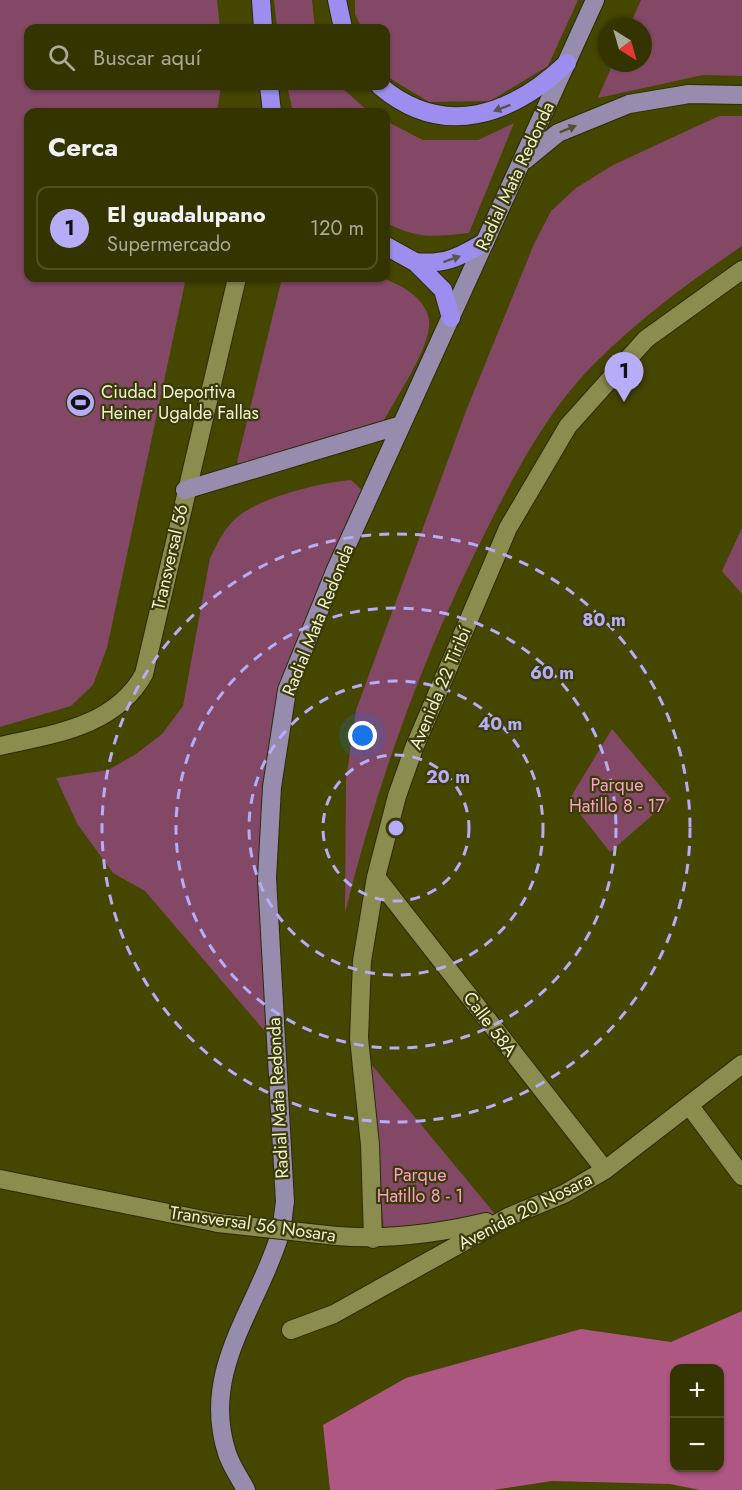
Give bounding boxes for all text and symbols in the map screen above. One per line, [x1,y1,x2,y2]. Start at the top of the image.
north arrow [598,18,652,72]
search box [24,24,390,90]
icon: search [45,41,78,74]
text: Buscar aquí [93,41,201,73]
street label: Radial Mata Redonda [469,97,561,255]
one-way arrow [493,103,511,113]
one-way arrow [559,124,577,133]
text: Cerca [48,128,118,166]
text: El guadalupano [107,198,266,230]
text: 1 [64,214,75,243]
text: 120 m [310,214,364,243]
text: Supermercado [107,230,231,259]
one-way arrow [443,253,461,263]
pin: 1 [604,352,644,402]
place label: Ciudad Deportiva Heiner Ugalde Fallas [101,379,259,426]
sports icon: Ciudad Deportiva Heiner Ugalde Fallas [64,386,96,418]
street label: Transversal 56 [145,502,195,612]
street label: Radial Mata Redonda [276,540,360,700]
text: 80 m [582,607,626,633]
street label: Avenida 22 Tiribí [402,621,478,753]
text: 60 m [530,660,574,686]
text: 40 m [478,711,522,737]
your location [348,721,377,750]
text: 20 m [426,764,470,790]
park label: Parque Hatillo 8 - 17 [569,772,666,819]
centre of rings [386,818,406,838]
street label: Calle 58A [457,986,523,1062]
street label: Radial Mata Redonda [261,1017,295,1179]
park label: Parque Hatillo 8 - 1 [377,1162,463,1209]
street label: Avenida 20 Nosara [453,1166,597,1256]
street label: Transversal 56 Nosara [168,1199,338,1249]
map controls [670,1364,724,1472]
button: + [670,1364,724,1418]
button: − [670,1418,724,1472]

